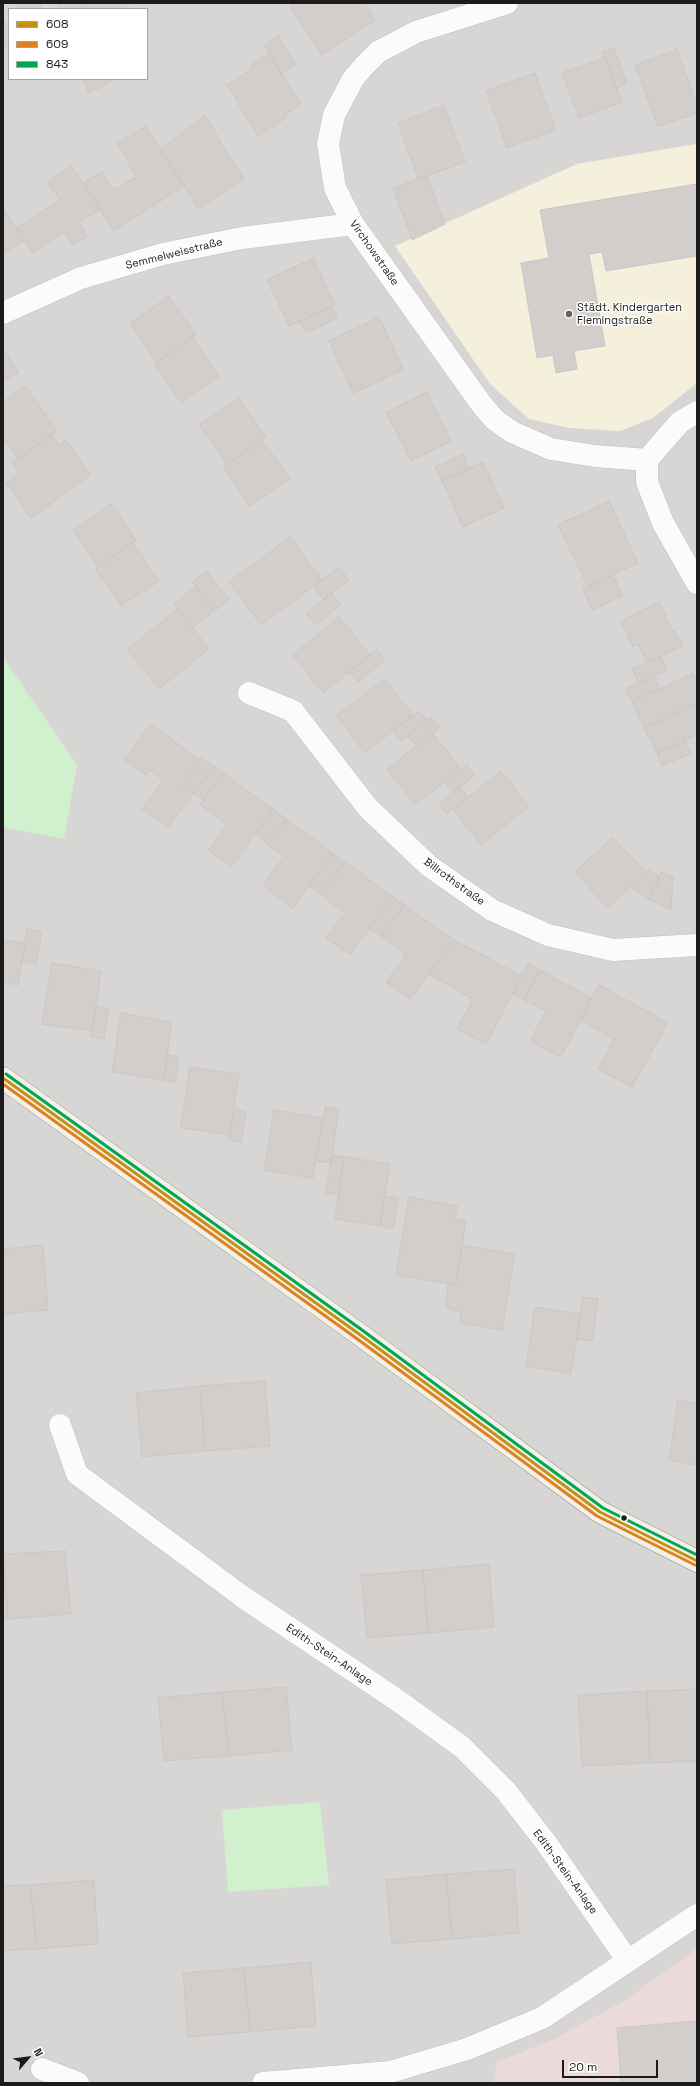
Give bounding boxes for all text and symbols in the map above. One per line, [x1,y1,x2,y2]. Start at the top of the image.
legend [8,8,148,80]
text: 608 [46,16,69,32]
text: 609 [46,36,68,52]
text: 843 [46,56,68,72]
street label: Virchowstraße [347,218,401,288]
street label: Semmelweisstraße [124,236,224,272]
place label: Städt. Kindergarten Flemingstraße [577,301,682,327]
marker: Städt. Kindergarten Flemingstraße [564,309,574,319]
street label: Billrothstraße [421,855,487,909]
unlabelled marker [619,1513,629,1523]
street label: Edith-Stein-Anlage [283,1621,375,1689]
street label: Edith-Stein-Anlage [530,1827,600,1917]
north arrow [8,2038,48,2078]
text: N [31,2046,47,2059]
scale bar [564,2052,660,2078]
text: 20 m [569,2059,597,2075]

